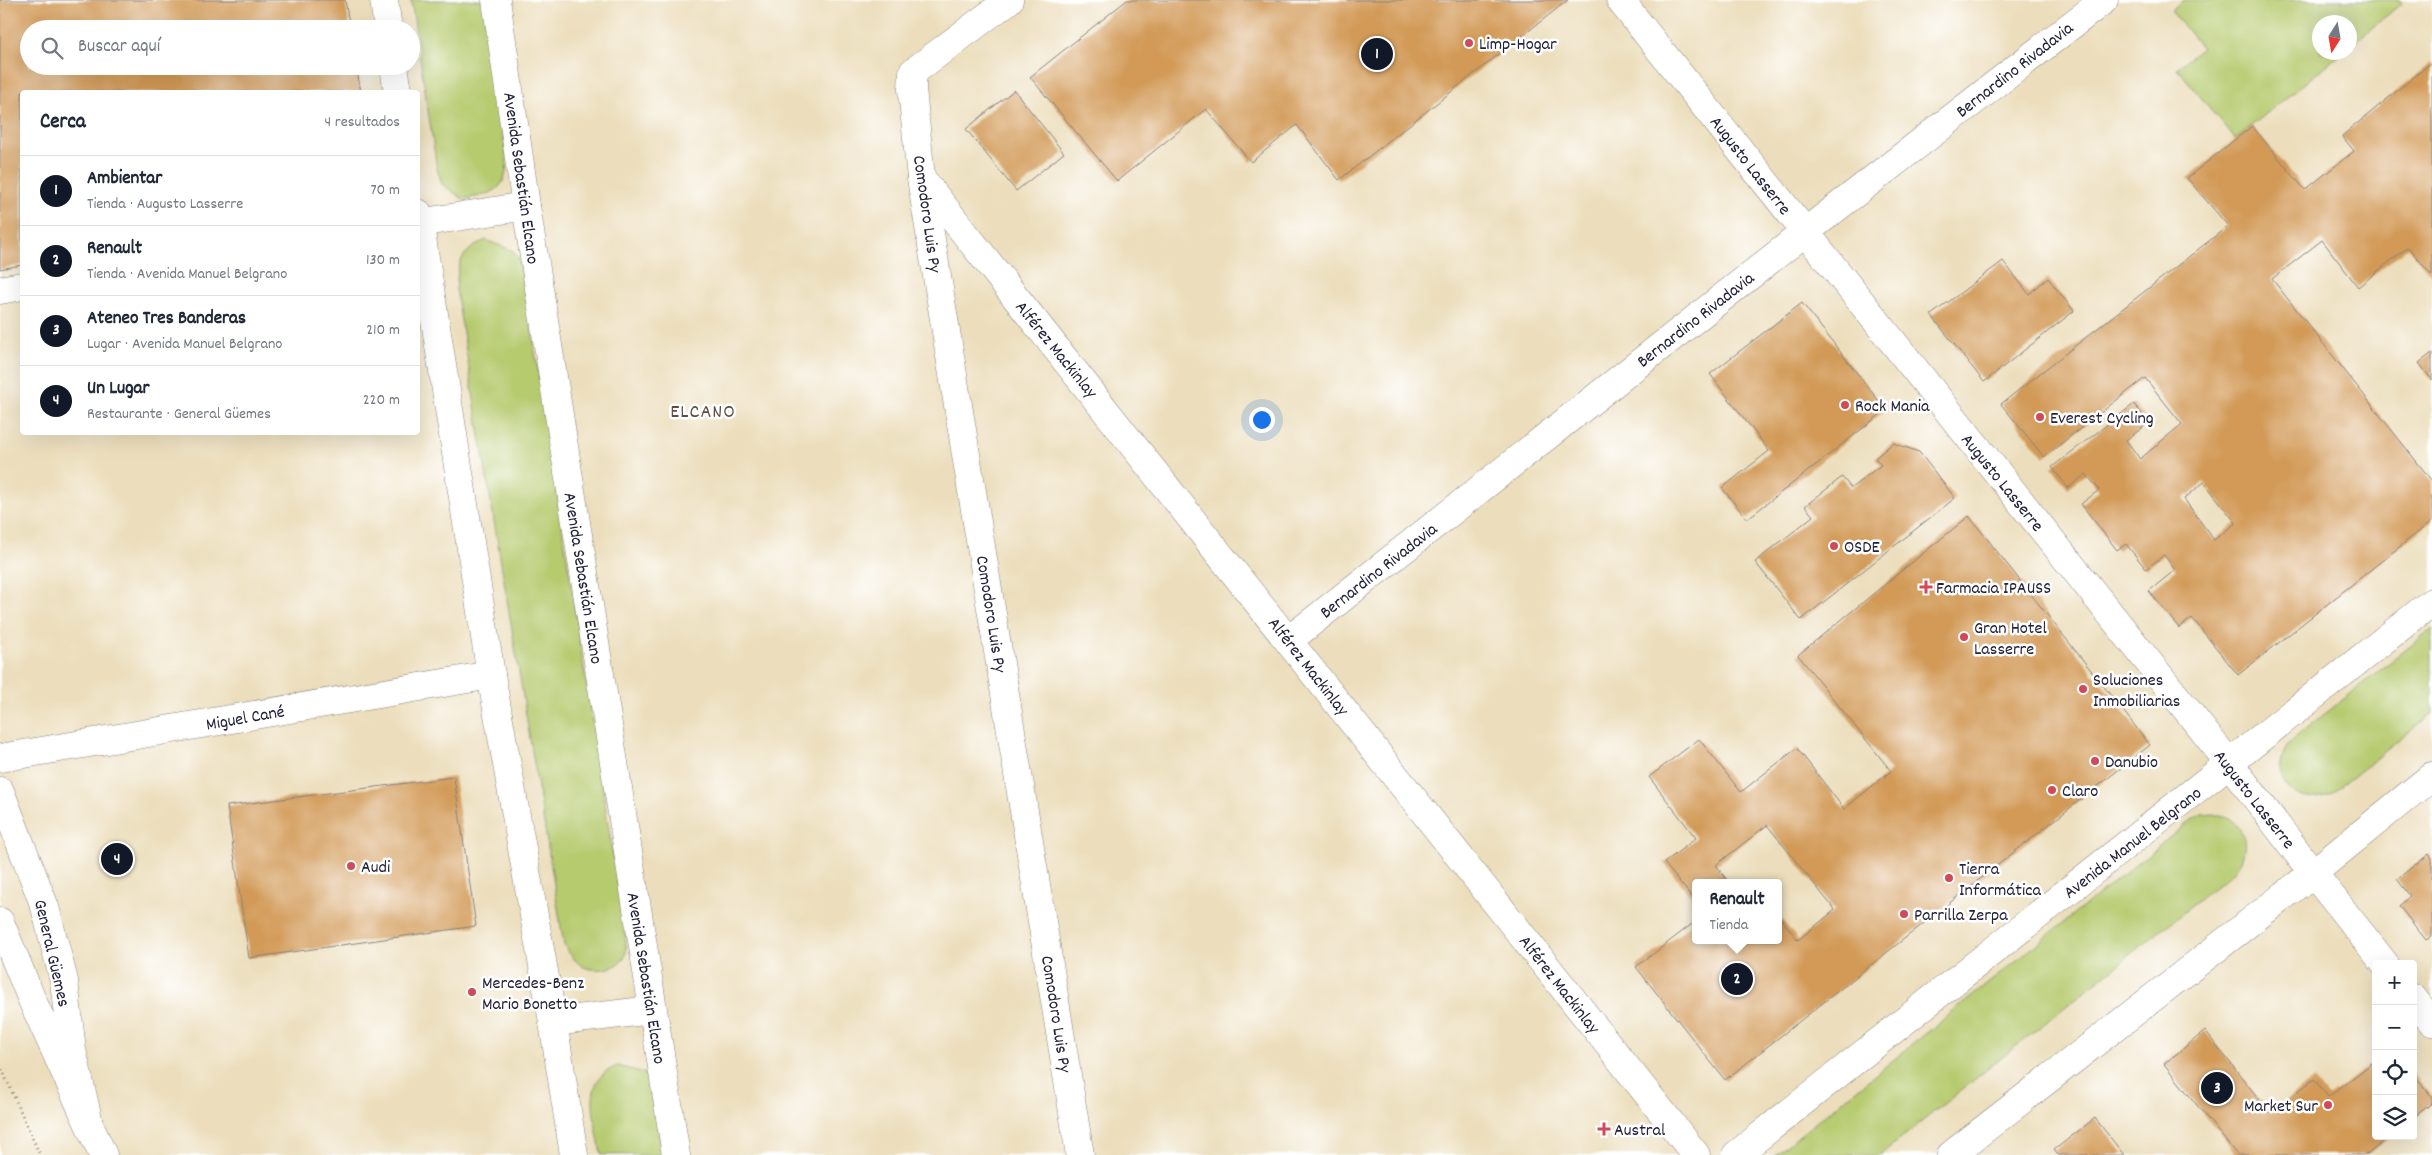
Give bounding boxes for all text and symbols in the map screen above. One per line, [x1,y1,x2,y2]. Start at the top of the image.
north arrow [2312,15,2357,60]
street label: Bernardino Rivadavia [1952,17,2080,125]
search box [20,20,420,75]
place label: Limp-Hogar [1479,33,1557,58]
icon: search [38,34,66,62]
text: Buscar aquí [78,34,160,61]
pin: 1 [1361,35,1393,73]
marker: Limp-Hogar [1463,37,1475,49]
street label: Avenida Sebastián Elcano [495,91,544,266]
text: Cerca [40,108,86,138]
text: 4 resultados [325,111,400,134]
street label: Augusto Lasserre [1702,112,1796,221]
street label: Comodoro Luis Py [905,154,946,275]
text: Ambientar [87,166,162,193]
text: 1 [54,179,58,202]
text: 70 m [370,179,400,202]
text: Tienda · Augusto Lasserre [87,193,243,216]
text: Renault [87,236,142,263]
text: 2 [53,249,60,272]
text: 130 m [366,249,400,272]
text: Tienda · Avenida Manuel Belgrano [87,263,287,286]
street label: Bernardino Rivadavia [1633,267,1761,375]
street label: Alférez Mackinlay [1008,296,1103,405]
text: Ateneo Tres Banderas [87,306,246,333]
text: 3 [52,319,60,342]
text: 210 m [366,319,400,342]
text: Lugar · Avenida Manuel Belgrano [87,333,282,356]
text: Un Lugar [87,376,150,403]
text: 4 [53,389,59,412]
text: 220 m [363,389,400,412]
place label: Rock Mania [1855,395,1930,420]
district label: ELCANO [670,399,736,427]
marker: Rock Mania [1839,399,1851,411]
text: Restaurante · General Güemes [87,403,271,426]
your location [1249,407,1275,433]
place label: Everest Cycling [2050,407,2154,432]
marker: Everest Cycling [2034,411,2046,423]
street label: Augusto Lasserre [1954,429,2048,538]
street label: Avenida Sebastián Elcano [556,491,607,666]
street label: Bernardino Rivadavia [1316,518,1444,626]
place label: OSDE [1844,536,1880,561]
marker: OSDE [1828,540,1840,552]
street label: Comodoro Luis Py [968,554,1011,675]
place label: Farmacia IPAUSS [1936,577,2051,602]
marker: Farmacia IPAUSS [1920,581,1932,593]
street label: Alférez Mackinlay [1261,613,1354,723]
place label: Gran Hotel Lasserre [1974,617,2047,663]
marker: Gran Hotel Lasserre [1958,631,1970,643]
place label: Soluciones Inmobiliarias [2093,669,2180,715]
marker: Soluciones Inmobiliarias [2077,683,2089,695]
street label: Miguel Cané [204,700,287,739]
street label: Augusto Lasserre [2206,746,2300,855]
place label: Danubio [2105,751,2158,776]
marker: Danubio [2089,755,2101,767]
place label: Claro [2062,780,2098,805]
street label: Avenida Manuel Belgrano [2059,782,2208,906]
marker: Claro [2046,784,2058,796]
pin: 4 [101,840,133,878]
place label: Audi [361,856,390,881]
place label: Tierra Informática [1959,858,2041,904]
marker: Audi [345,860,357,872]
marker: Tierra Informática [1943,872,1955,884]
popup [1692,879,1782,944]
text: Renault [1709,887,1765,914]
street label: Avenida Sebastián Elcano [619,891,670,1066]
street label: General Güemes [26,897,75,1010]
place label: Parrilla Zerpa [1914,904,2008,929]
marker: Parrilla Zerpa [1898,908,1910,920]
text: Tienda [1709,914,1748,937]
street label: Alférez Mackinlay [1512,931,1605,1041]
street label: Comodoro Luis Py [1033,954,1076,1075]
pin: 2 [1721,960,1753,998]
map controls [2372,960,2417,1140]
button: + [2372,960,2417,1005]
place label: Mercedes-Benz Mario Bonetto [482,972,584,1018]
marker: Mercedes-Benz Mario Bonetto [466,986,478,998]
button: − [2372,1005,2417,1050]
button: locate [2372,1050,2417,1095]
pin: 3 [2201,1069,2233,1107]
place label: Market Sur [2244,1095,2318,1120]
button: layers [2372,1095,2417,1140]
marker: Market Sur [2322,1099,2334,1111]
place label: Austral [1614,1119,1666,1144]
marker: Austral [1598,1123,1610,1135]

